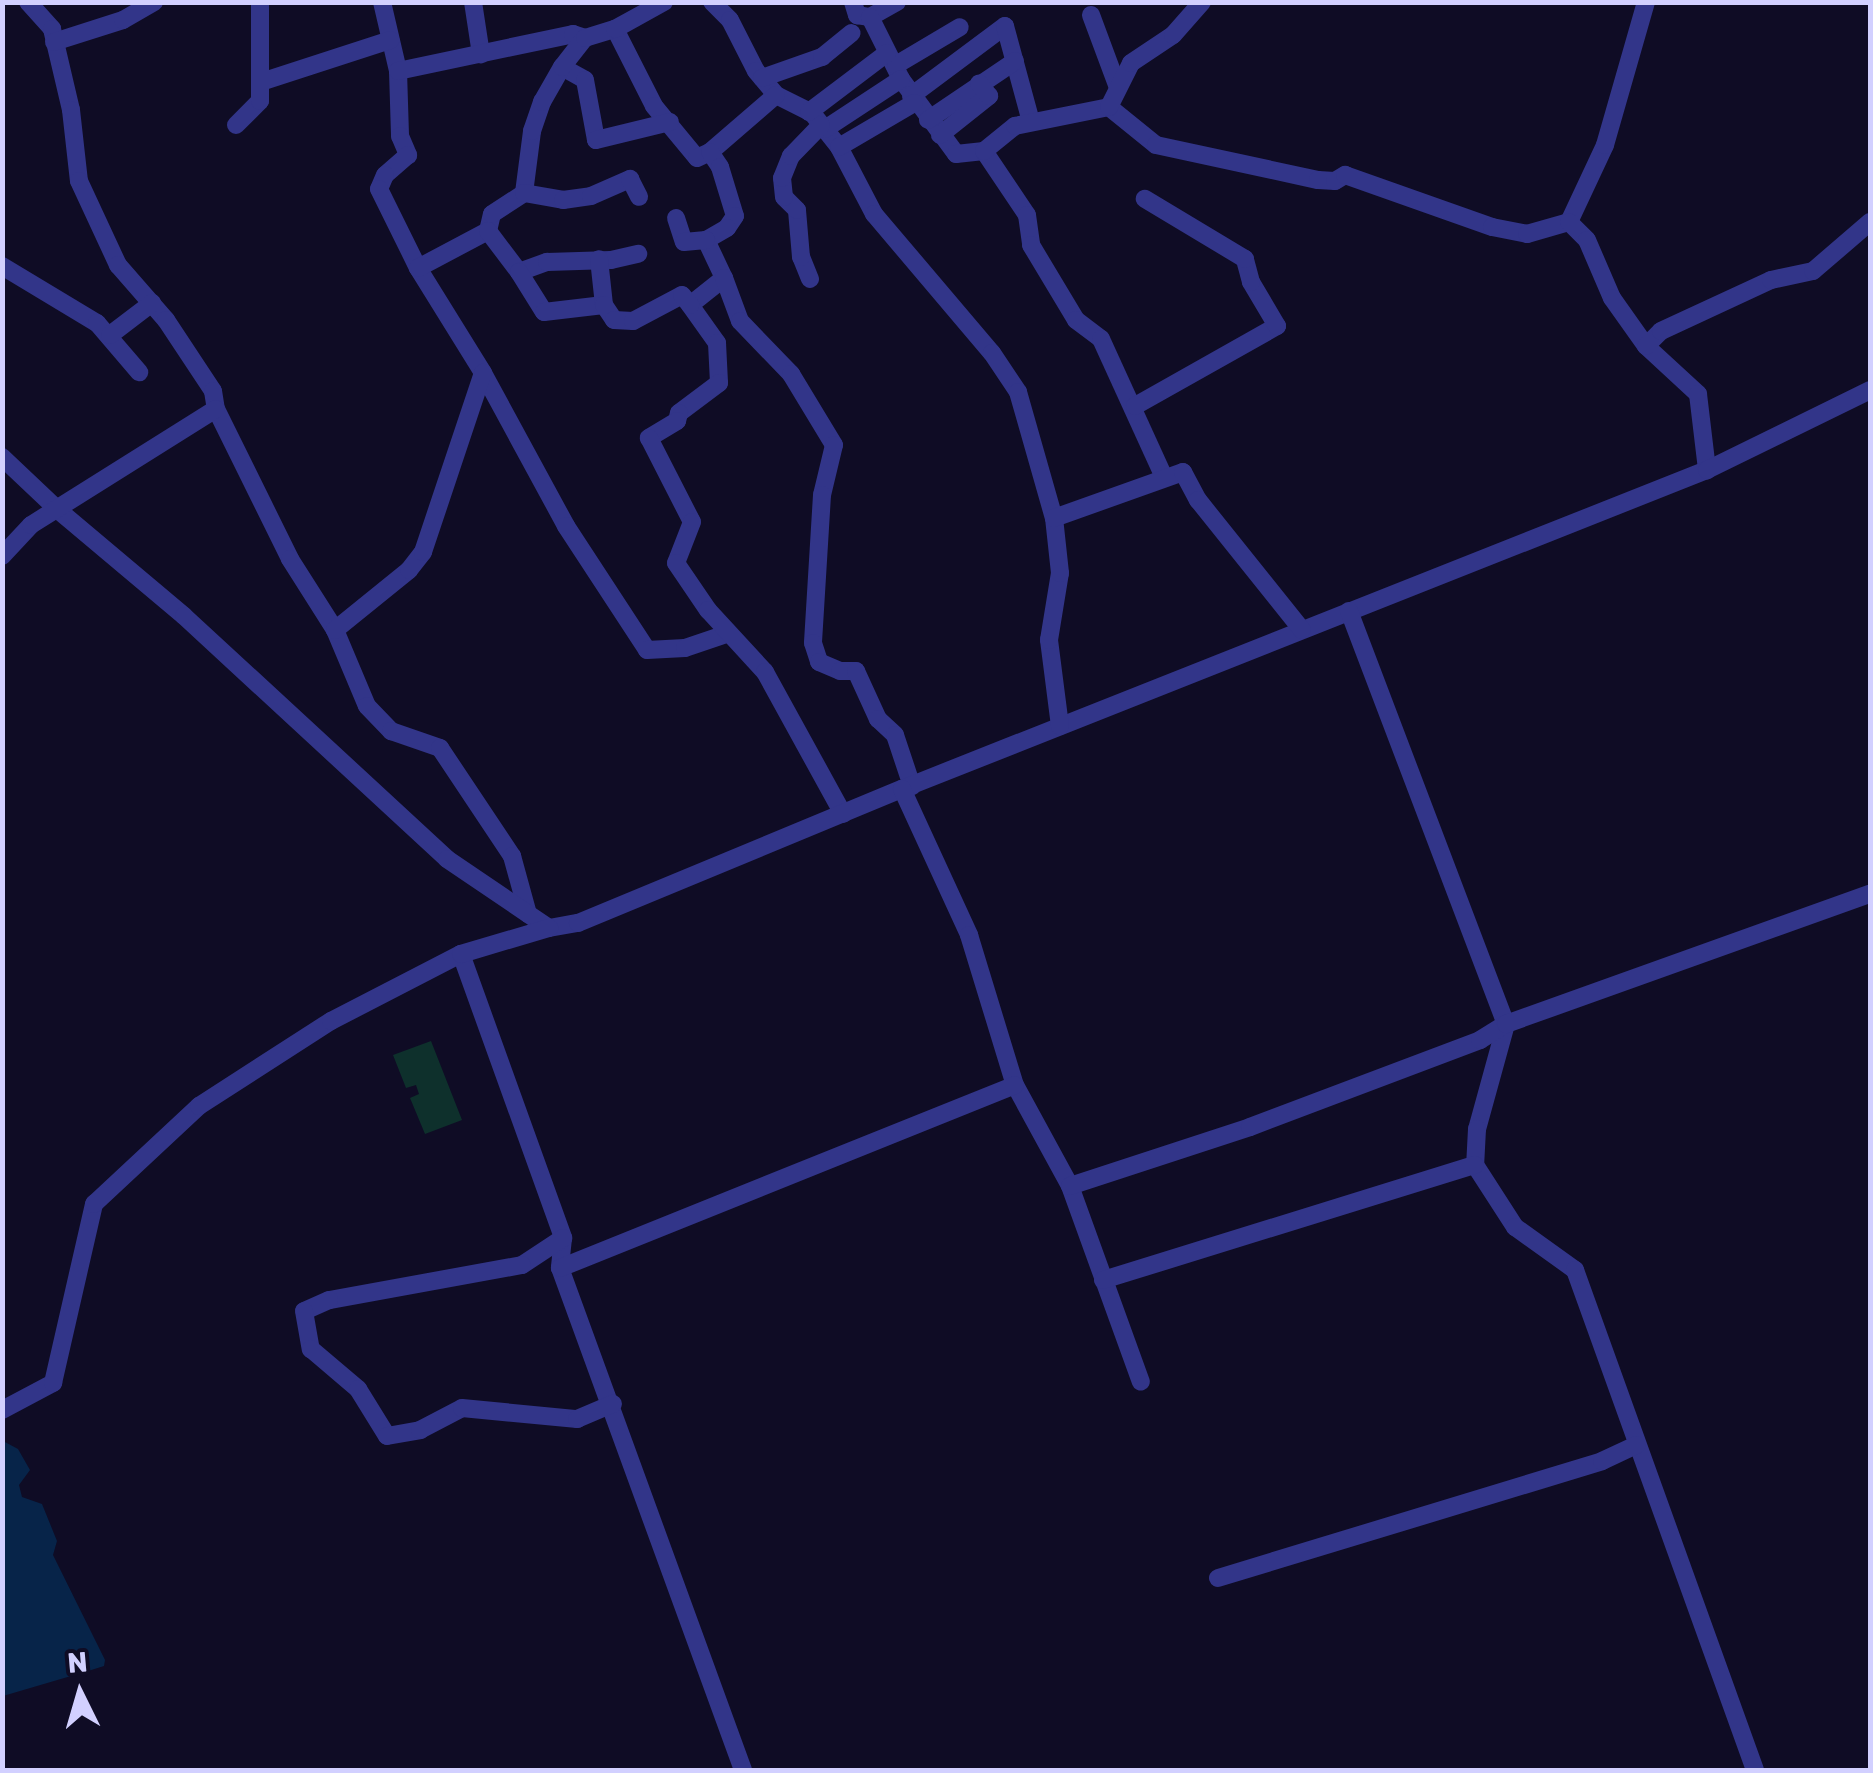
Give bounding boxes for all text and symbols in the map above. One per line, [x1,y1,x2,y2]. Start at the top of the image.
north arrow [30,1643,130,1743]
text: N [66,1645,89,1680]

